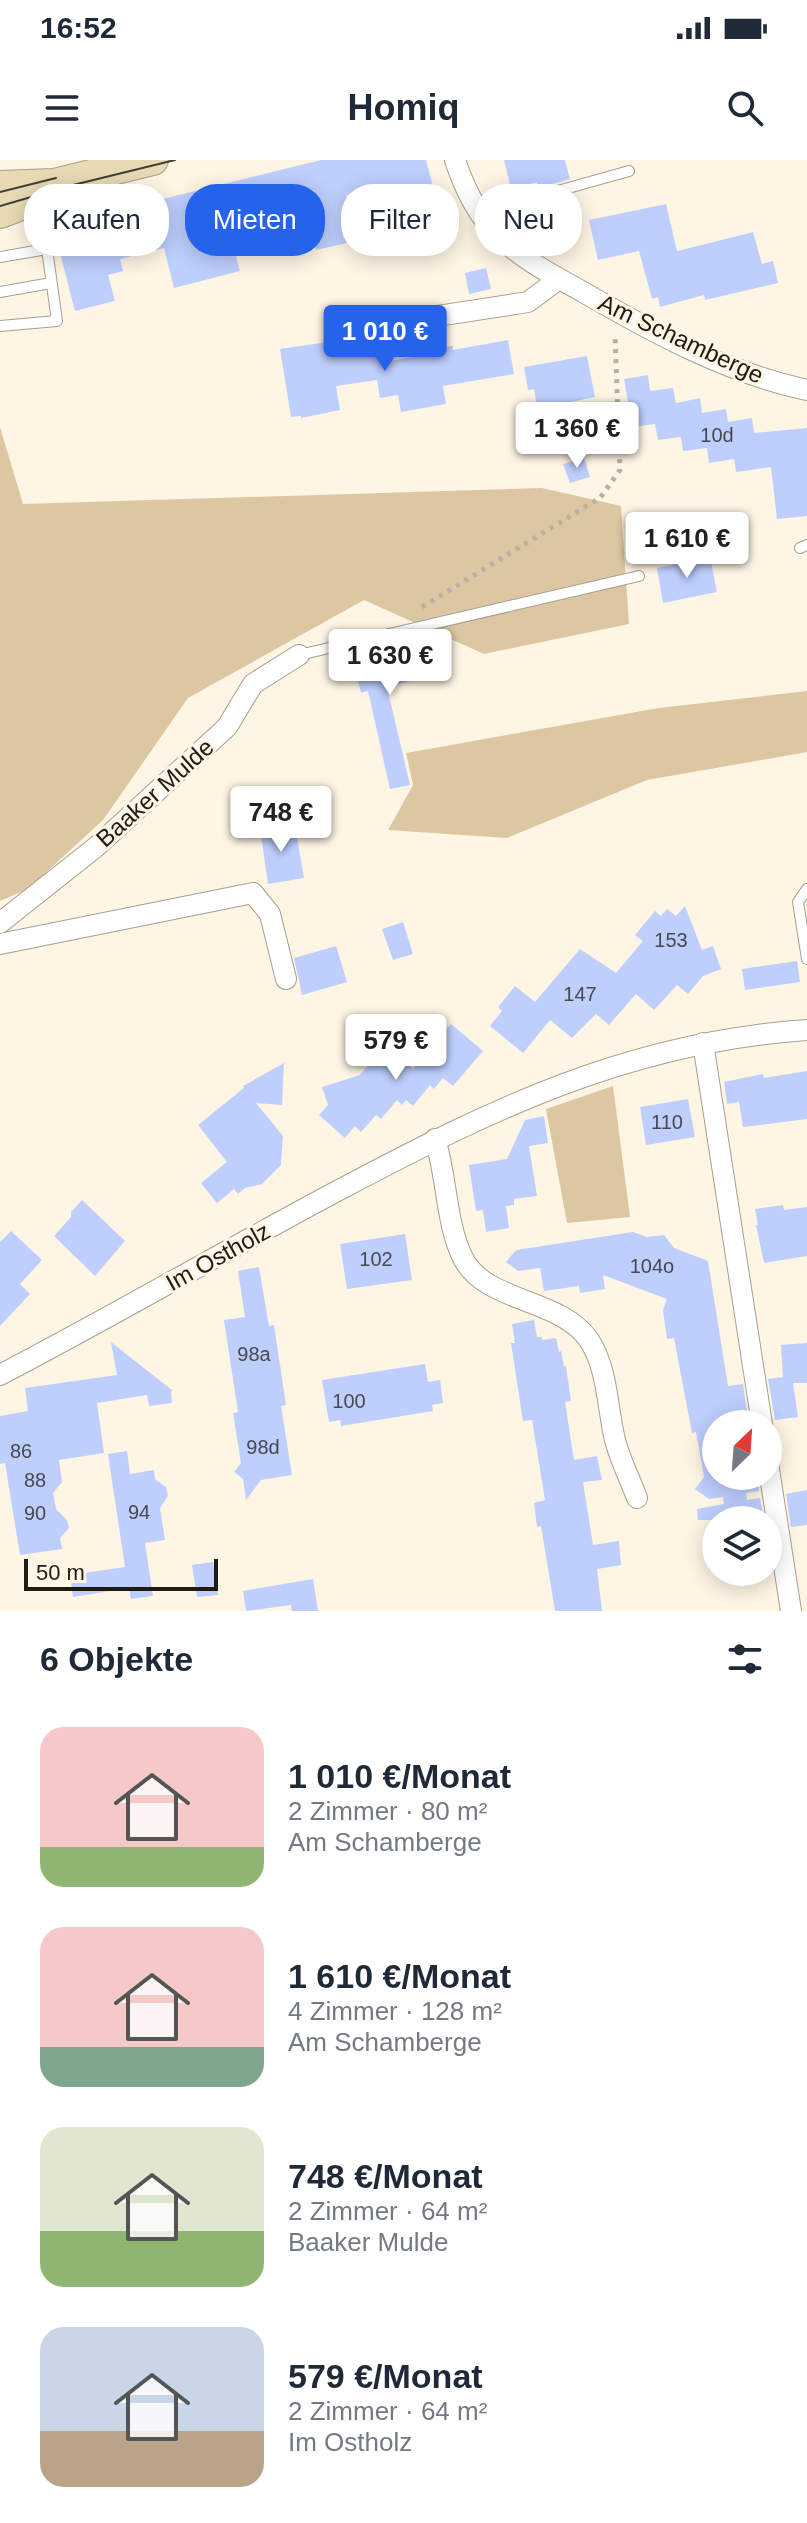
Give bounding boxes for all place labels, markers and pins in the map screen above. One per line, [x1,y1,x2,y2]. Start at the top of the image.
pin: 1 010 € [311,305,459,373]
pin: 1 360 € [503,402,651,470]
pin: 1 610 € [613,512,761,580]
pin: 1 630 € [316,629,464,697]
pin: 748 € [225,786,337,854]
pin: 579 € [340,1014,452,1082]

